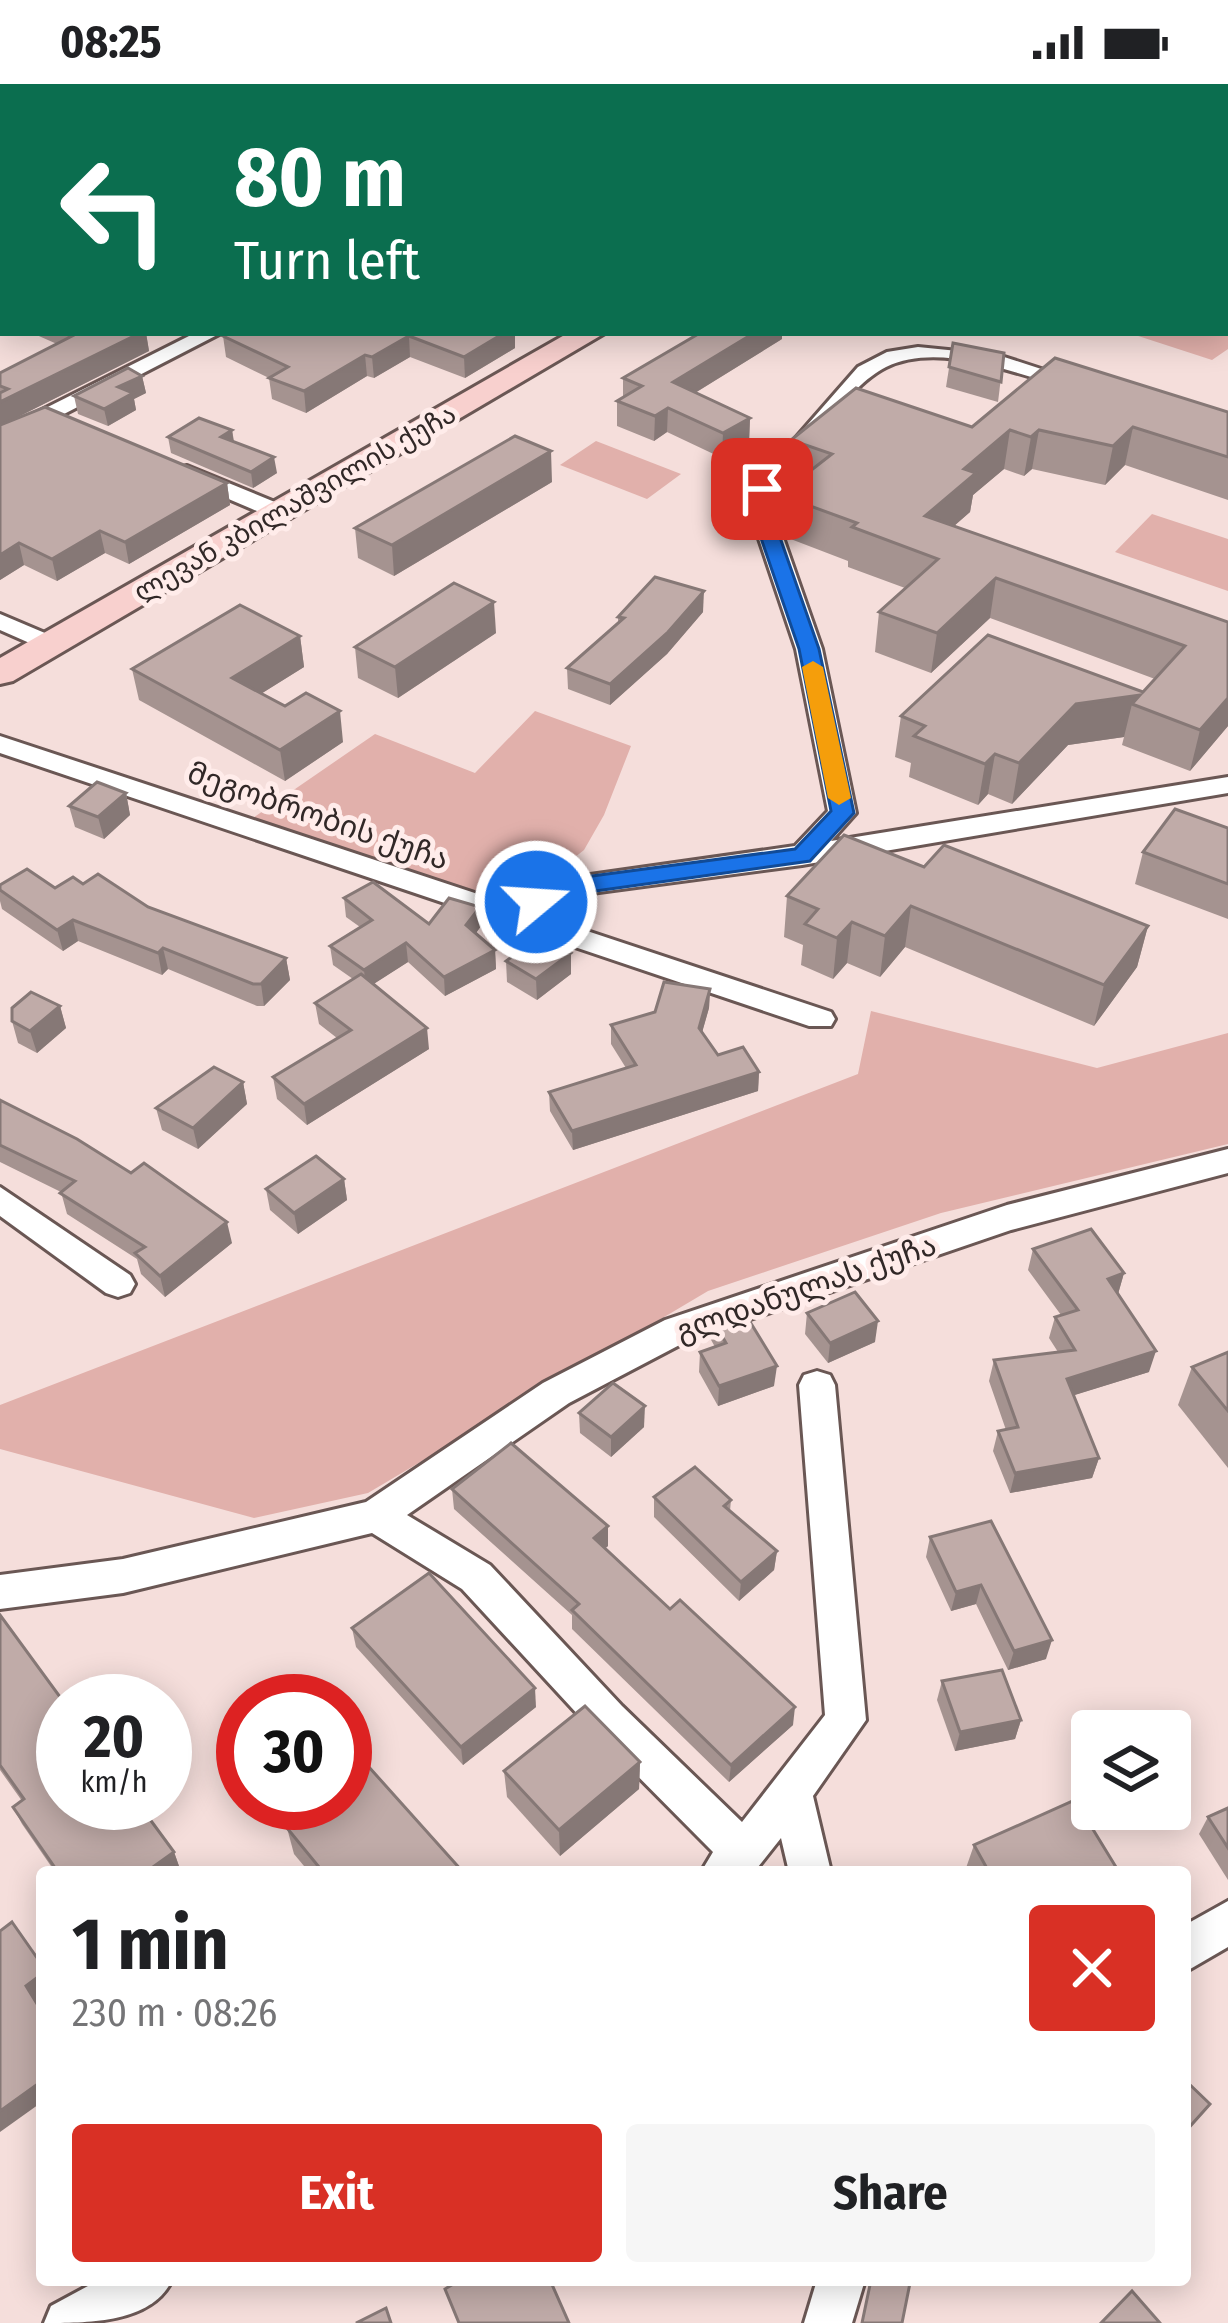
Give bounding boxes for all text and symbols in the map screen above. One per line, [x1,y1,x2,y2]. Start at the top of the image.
text: 08:25 [60,15,162,69]
text: 80 m [234,127,406,228]
icon: left [36,132,192,288]
text: Turn left [234,229,420,293]
street label: ლევან კბილაშვილის ქუჩა [128,398,462,608]
pin [711,438,813,540]
icon: arrive [729,456,795,522]
street label: მეგობრობის ქუჩა [183,754,453,878]
position arrow [473,839,599,965]
street label: გლდანულას ქუჩა [671,1227,941,1349]
speed limit sign: 30 [216,1674,372,1830]
text: 20 [84,1701,144,1773]
map controls [1071,1710,1191,1830]
button: layers [1071,1710,1191,1830]
text: km/h [81,1764,147,1800]
text: 1 min [72,1902,229,1988]
button: close [1029,1905,1155,2031]
text: 230 m · 08:26 [72,1990,277,2036]
button: Exit [72,2124,602,2262]
button: Share [626,2124,1155,2262]

